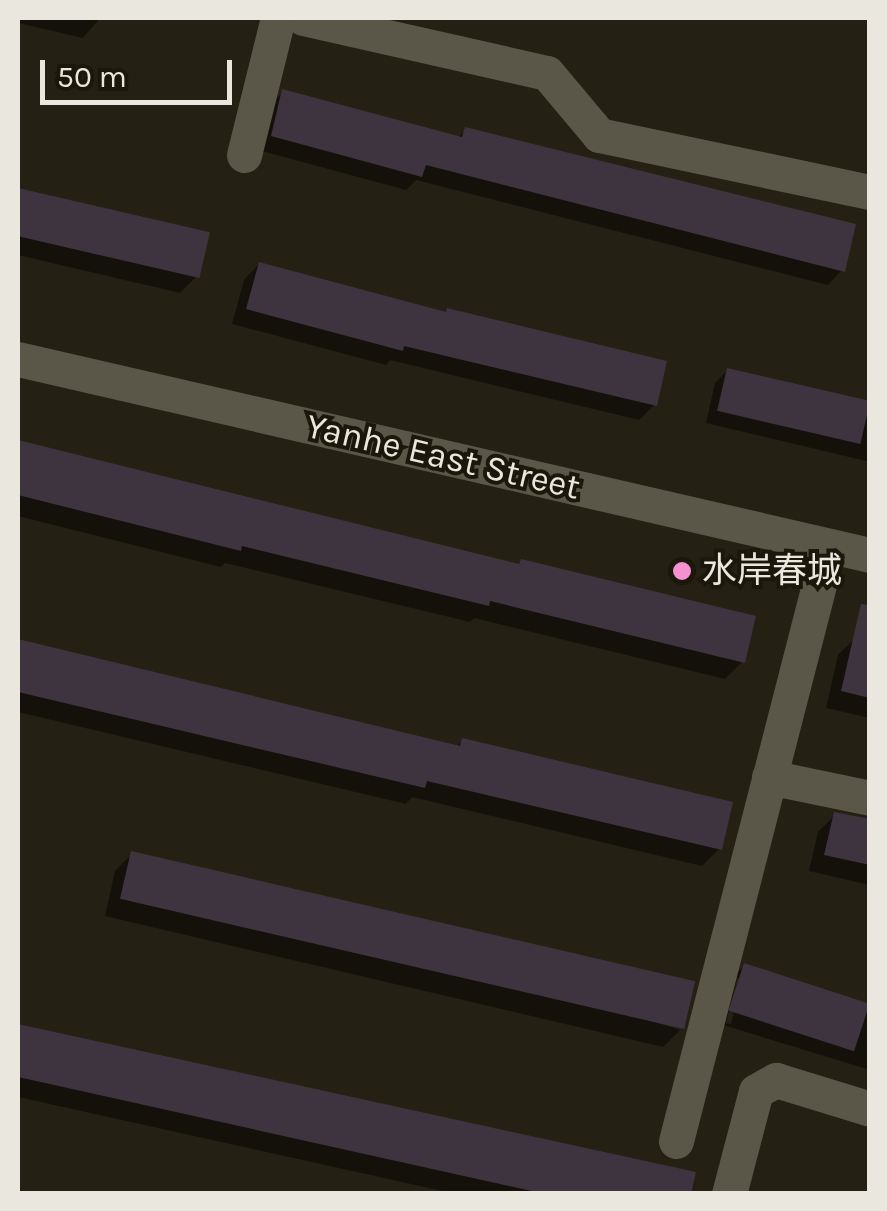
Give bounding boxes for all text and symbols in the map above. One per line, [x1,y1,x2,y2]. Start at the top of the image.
scale bar [45,40,238,102]
text: 50 m [57,59,127,95]
street label: Yanhe East Street [302,405,584,509]
place label: 水岸春城 [702,550,842,592]
marker: 水岸春城 [671,560,693,582]

